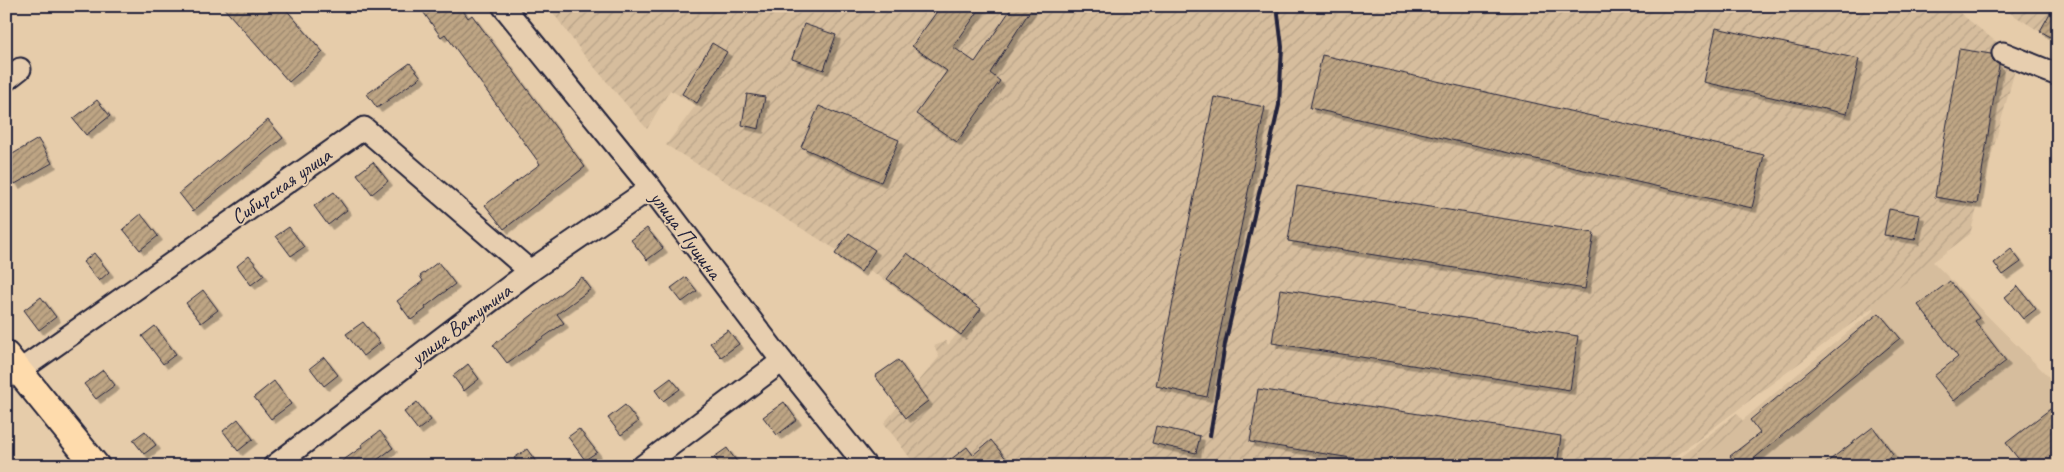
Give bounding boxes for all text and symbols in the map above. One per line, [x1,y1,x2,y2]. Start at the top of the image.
street label: Сибирская улица [226,141,338,230]
street label: улица Пущина [643,184,729,286]
street label: улица Ватутина [404,276,518,372]

